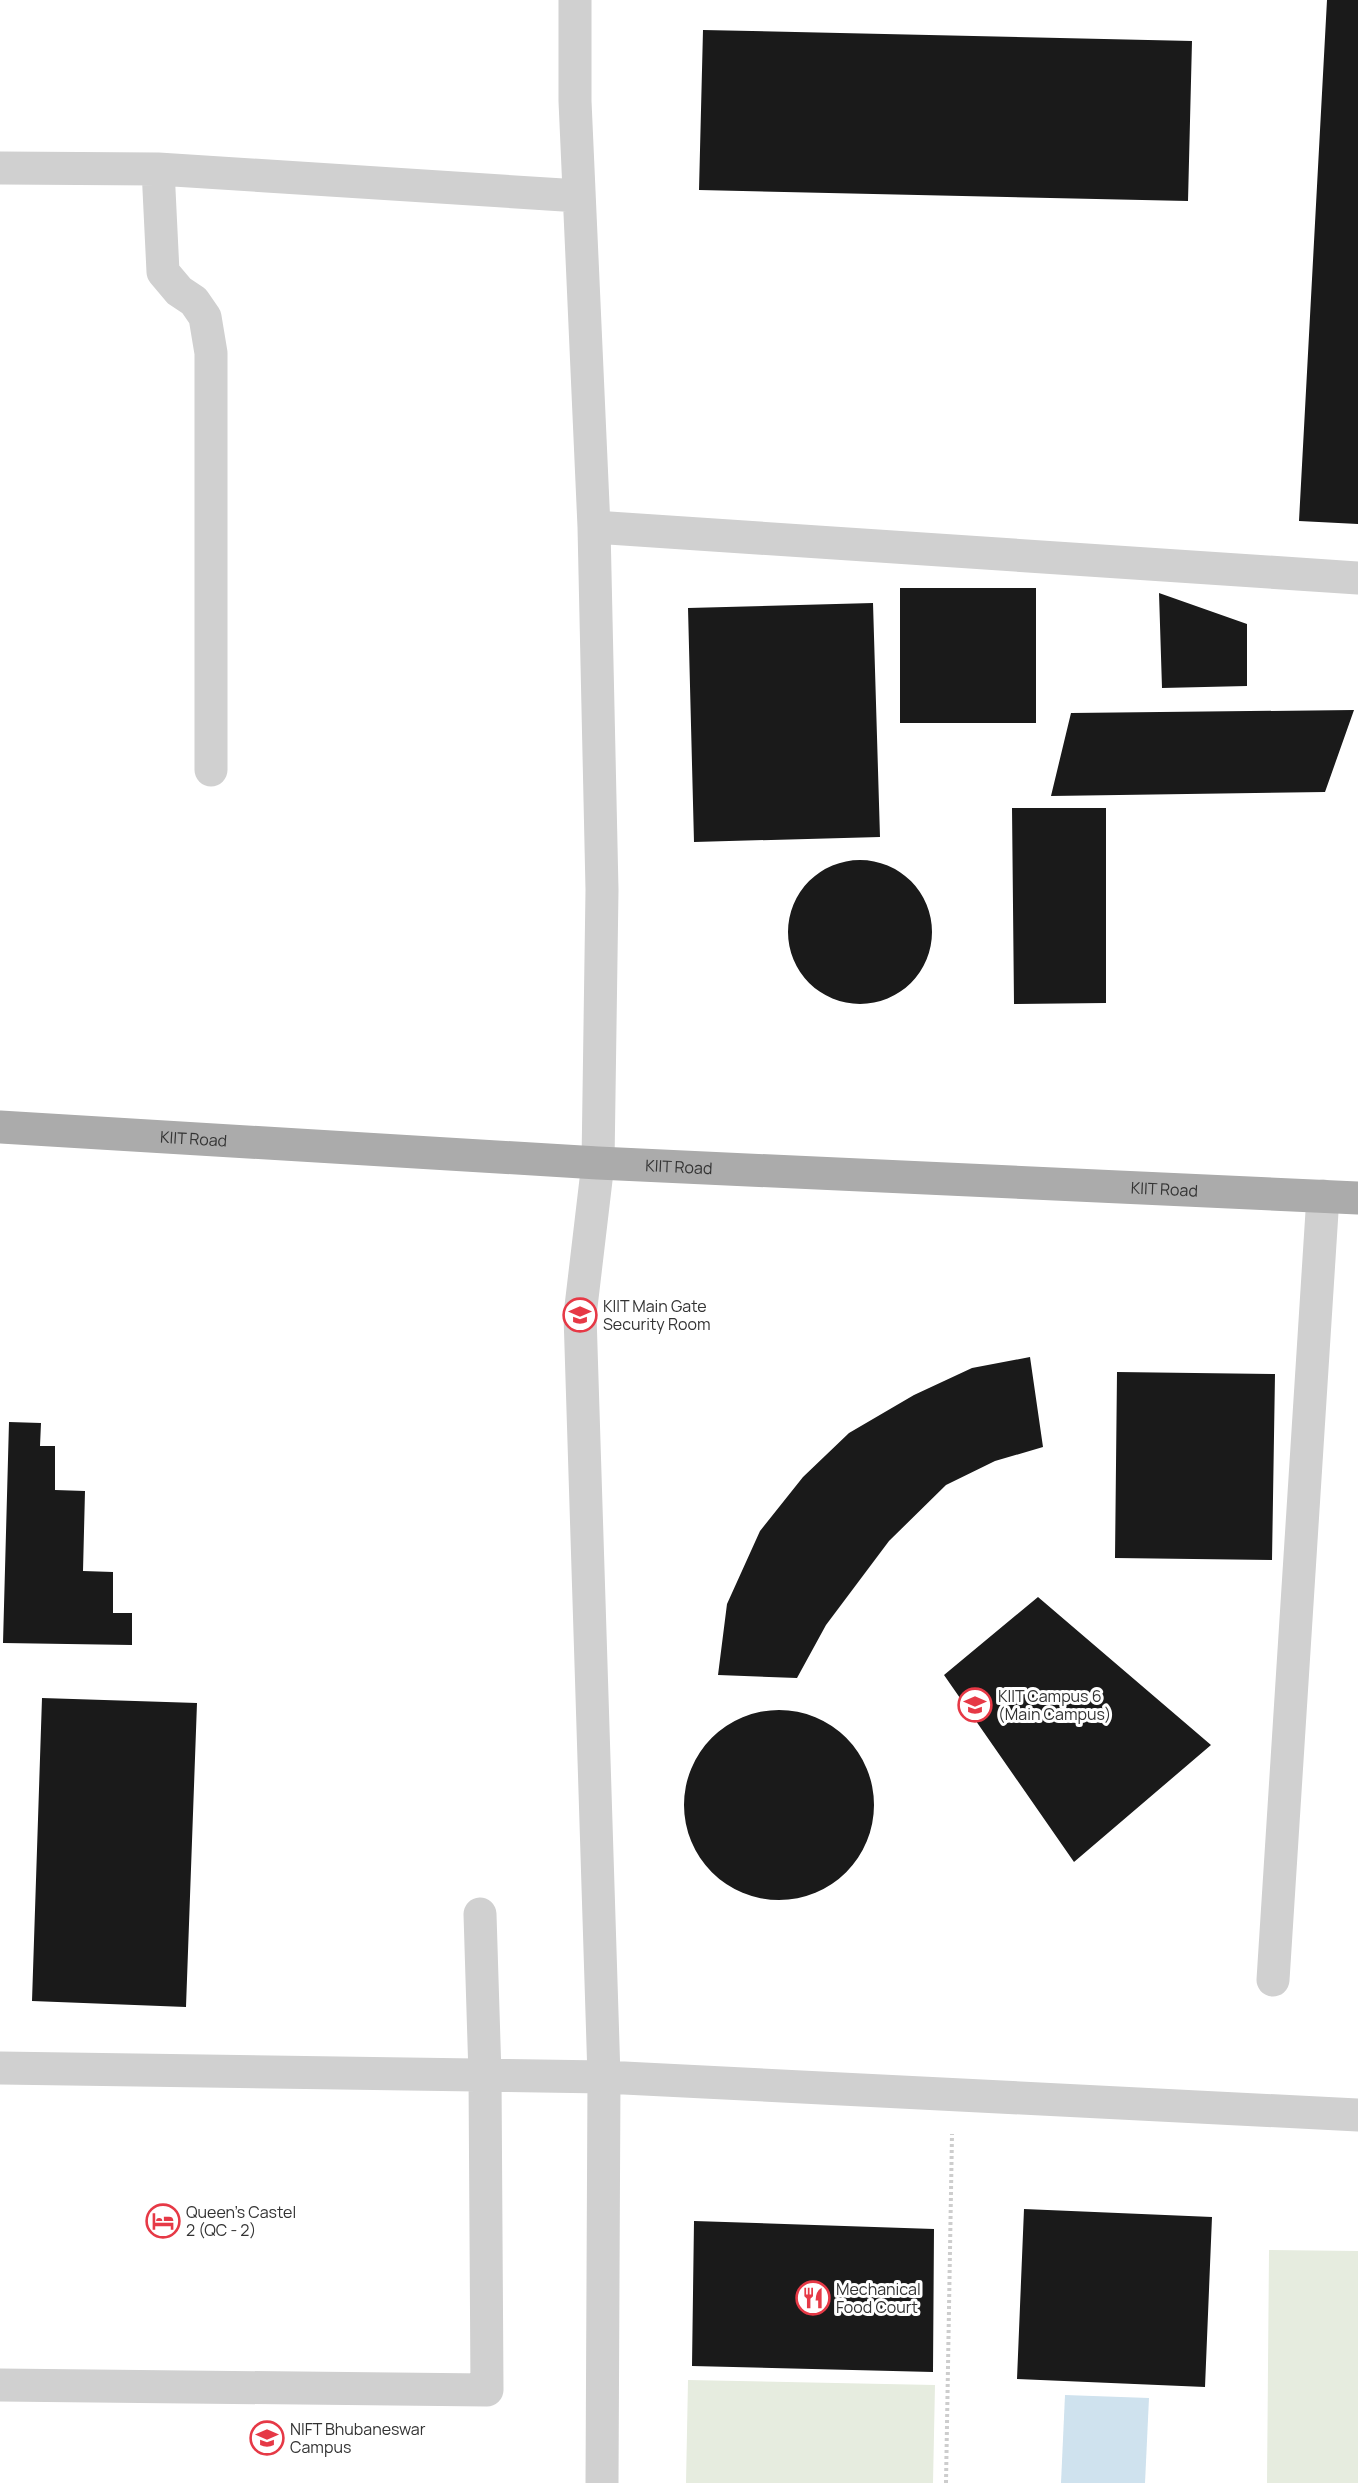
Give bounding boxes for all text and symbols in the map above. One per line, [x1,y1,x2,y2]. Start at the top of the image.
street label: KIIT Road [159,1126,228,1152]
street label: KIIT Road [645,1154,713,1179]
street label: KIIT Road [1130,1177,1198,1202]
place label: KIIT Main Gate Security Room [603,1295,710,1335]
school or university icon: KIIT Main Gate Security Room [562,1297,598,1333]
place label: KIIT Campus 6 (Main Campus) [998,1685,1111,1725]
school or university icon: KIIT Campus 6 (Main Campus) [957,1687,993,1723]
place label: Queen's Castel 2 (QC - 2) [186,2201,296,2241]
hotel icon: Queen's Castel 2 (QC - 2) [145,2203,181,2239]
place label: Mechanical Food Court [836,2278,921,2318]
restaurant icon: Mechanical Food Court [795,2280,831,2316]
place label: NIFT Bhubaneswar Campus [290,2418,426,2458]
school or university icon: NIFT Bhubaneswar Campus [249,2420,285,2456]

